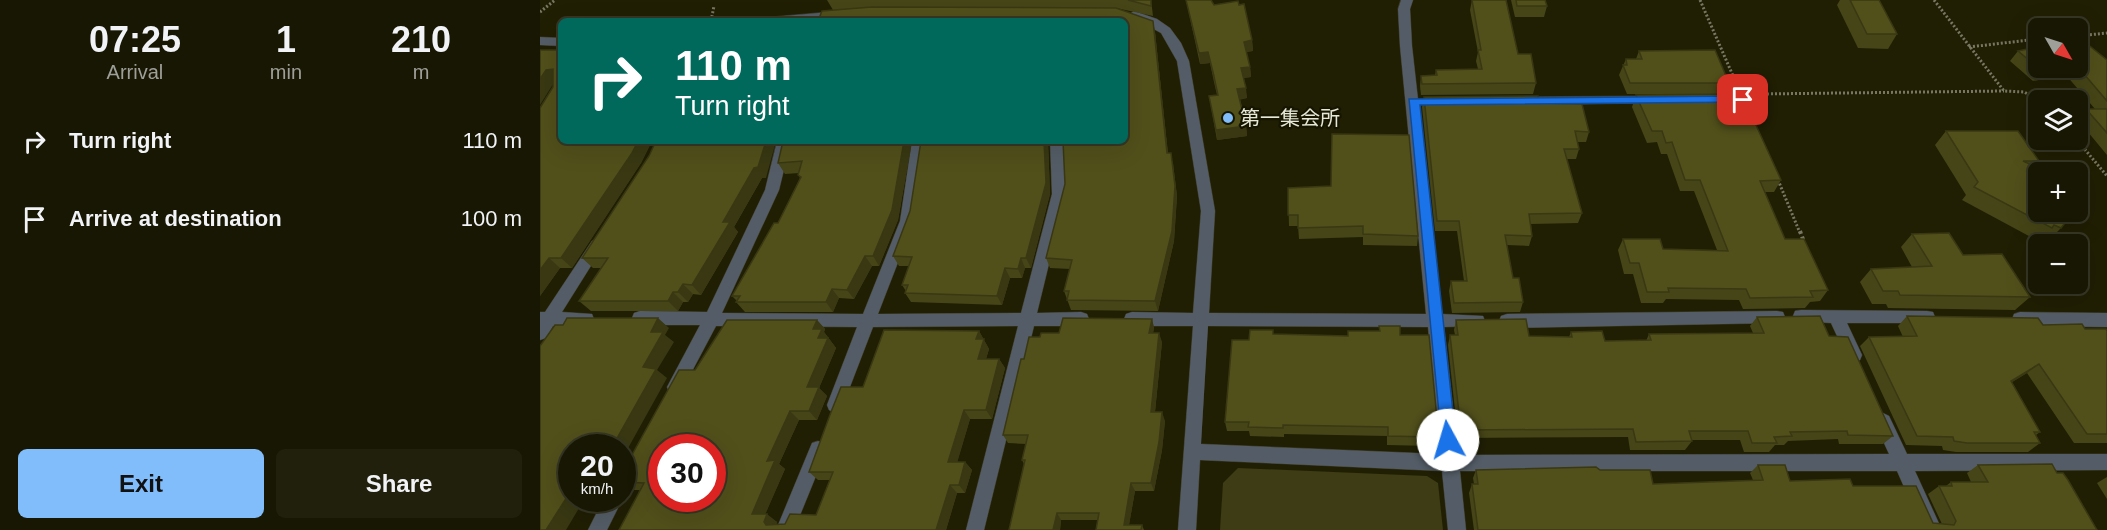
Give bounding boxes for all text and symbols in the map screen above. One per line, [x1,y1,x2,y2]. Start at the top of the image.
north arrow [2028,18,2088,78]
map controls [2028,18,2088,294]
text: 07:25 [89,19,181,60]
text: 1 [276,19,296,60]
text: 210 [391,19,451,60]
icon: right [576,42,654,120]
text: 110 m [675,42,792,89]
text: Arrival [107,61,163,83]
text: min [270,61,302,83]
text: m [413,61,429,83]
pin [1717,74,1768,125]
icon: arrive [1726,83,1759,116]
button: layers [2028,90,2088,150]
text: Turn right [675,91,790,121]
place label: 第一集会所 [1240,107,1340,129]
marker: 第一集会所 [1221,111,1235,125]
icon: right [18,125,51,158]
text: Turn right [69,128,171,153]
text: 110 m [462,128,522,153]
button: + [2028,162,2088,222]
icon: arrive [18,203,51,236]
text: Arrive at destination [69,206,282,231]
text: 100 m [461,206,522,231]
button: − [2028,234,2088,294]
position arrow [1416,408,1480,472]
speed limit sign: 30 [648,434,726,512]
button: Exit [18,449,264,518]
button: Share [276,449,522,518]
text: 20 [580,449,614,482]
text: km/h [581,480,613,497]

